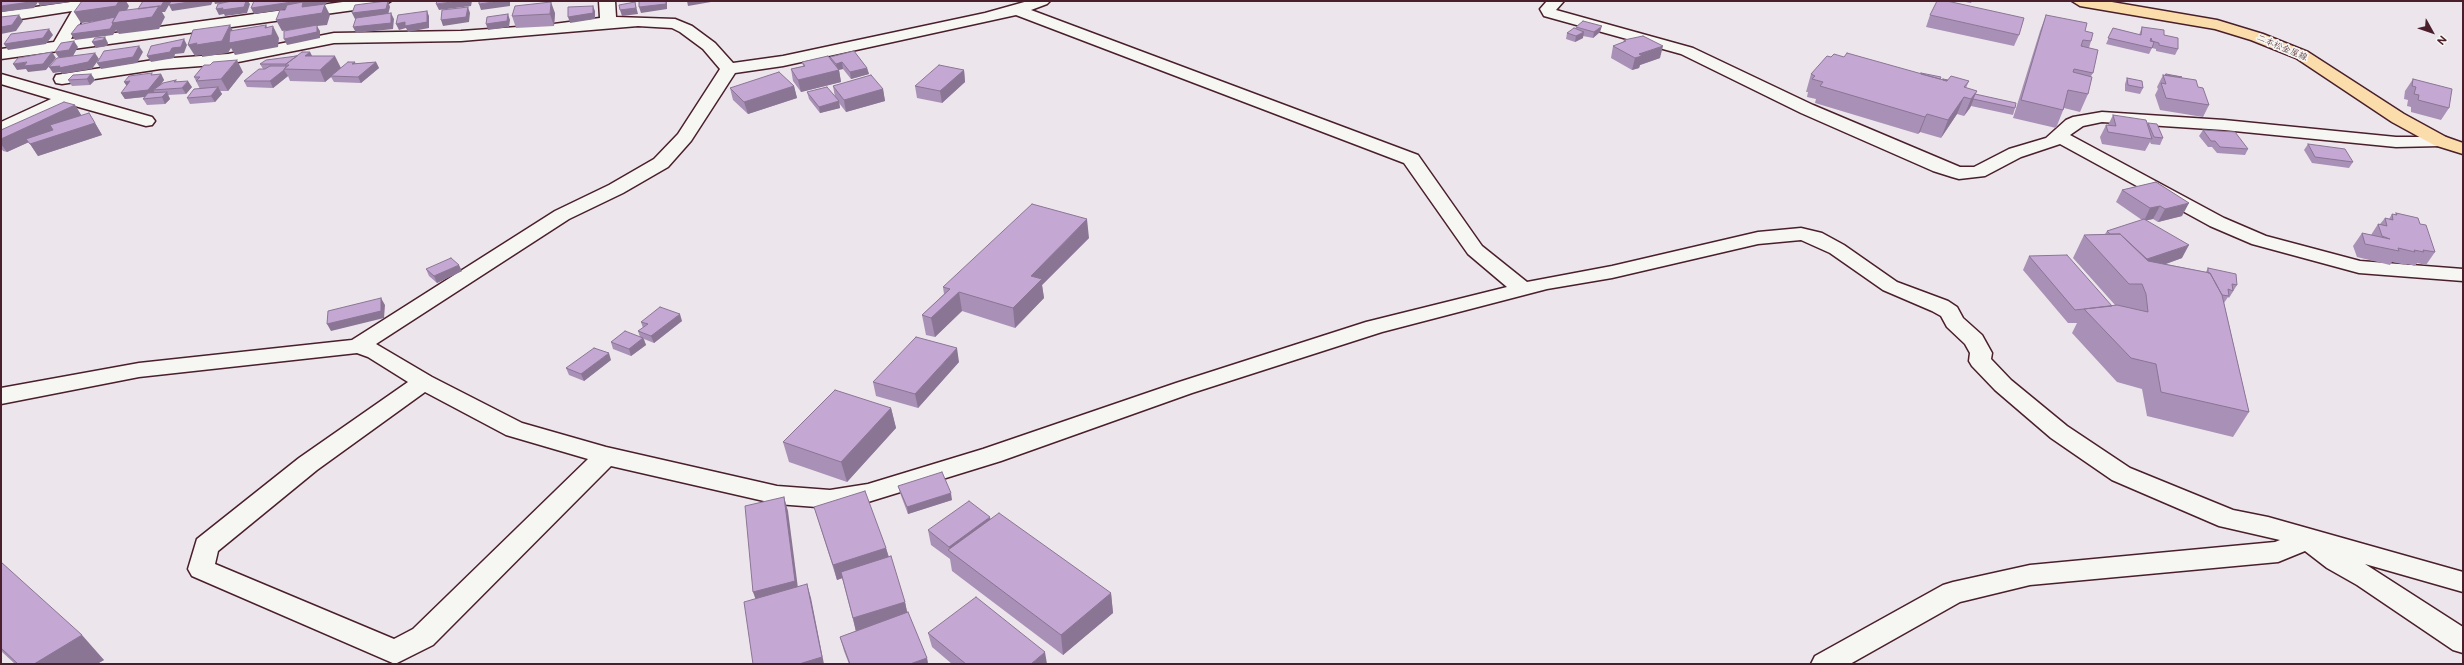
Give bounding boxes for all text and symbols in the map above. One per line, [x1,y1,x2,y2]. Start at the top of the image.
north arrow [2412,12,2452,52]
street label: 二本松金屋線 [2255,32,2309,64]
text: N [2434,33,2449,47]

